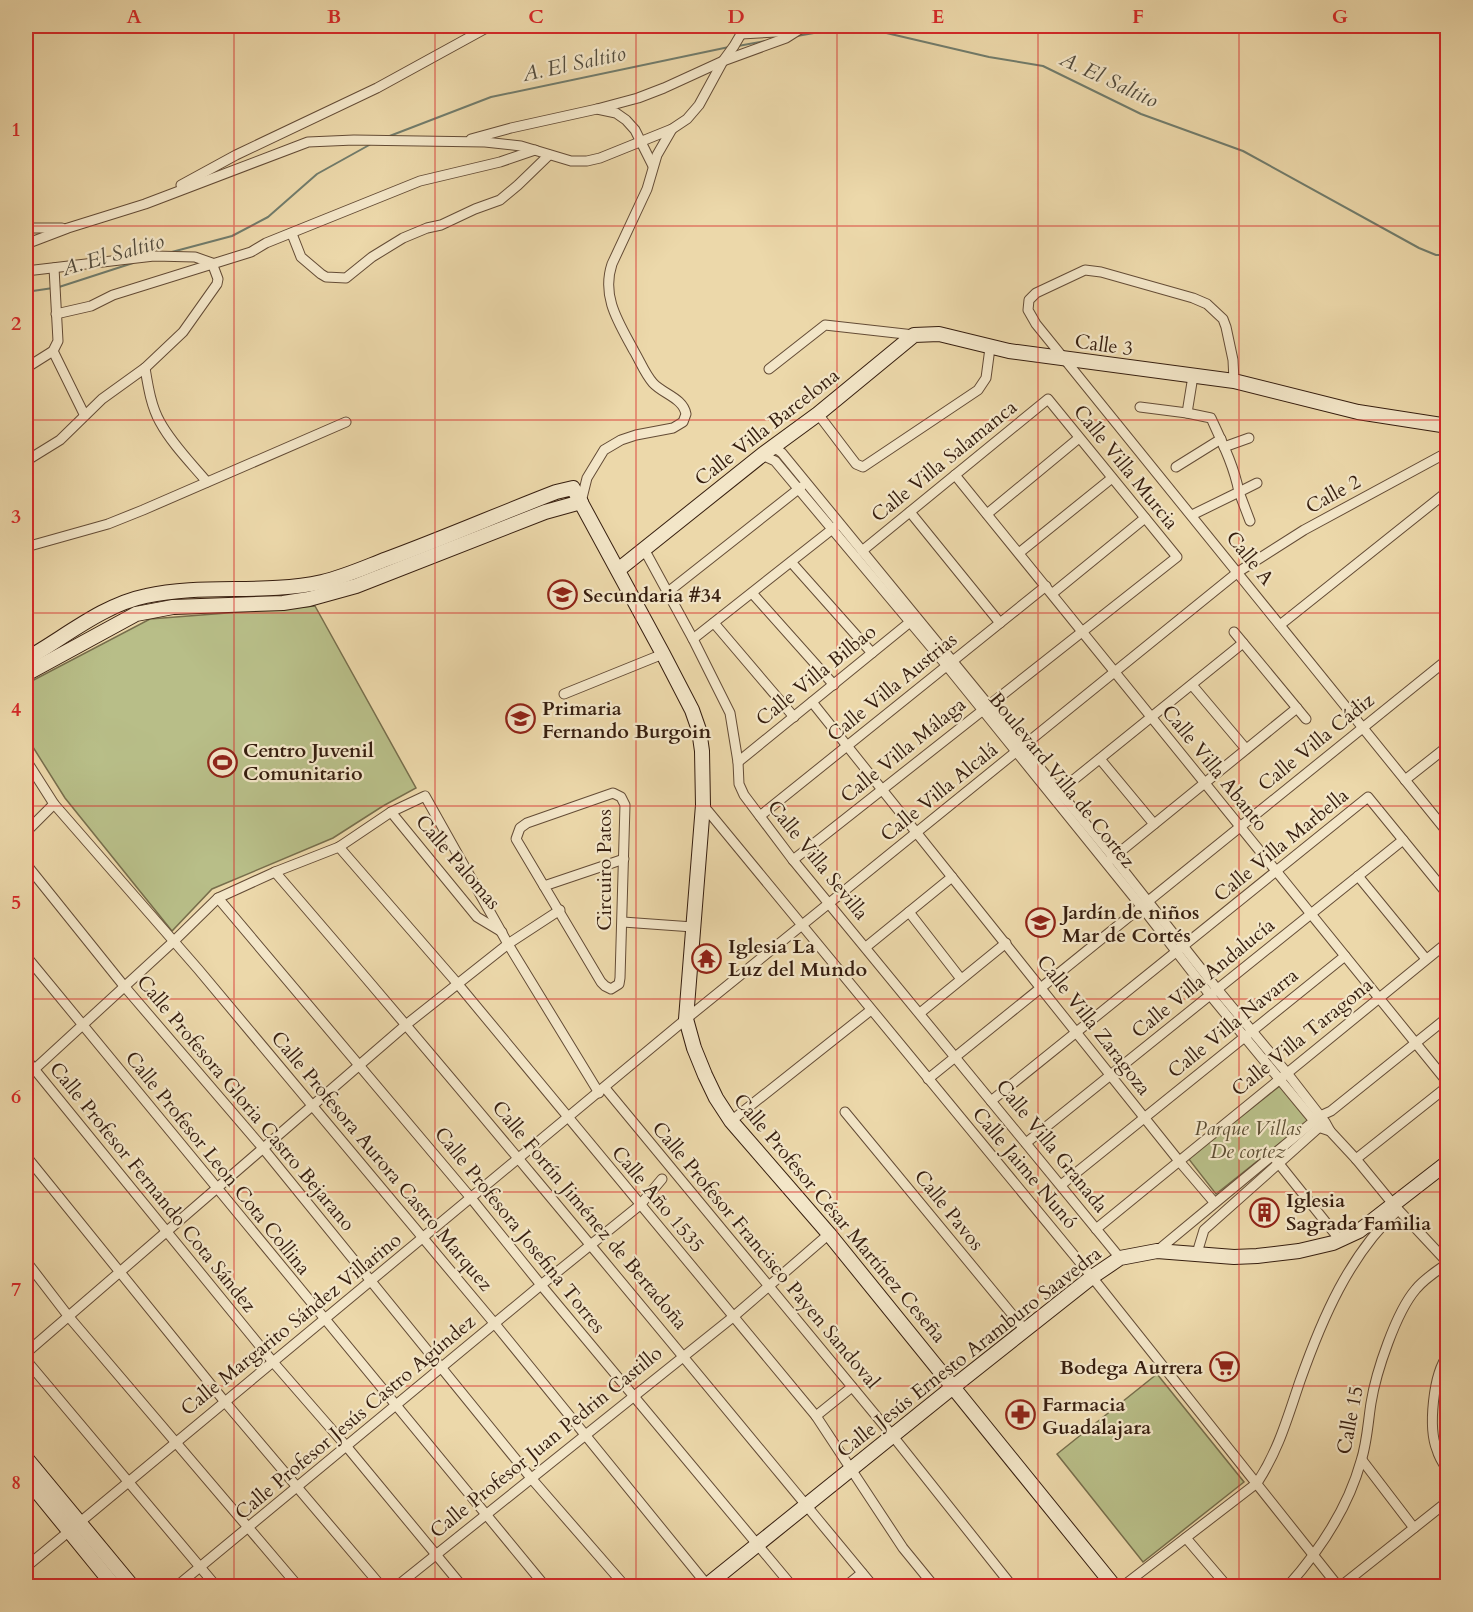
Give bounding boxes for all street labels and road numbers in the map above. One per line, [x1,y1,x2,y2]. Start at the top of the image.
street label: Calle 3 [1073,328,1135,362]
street label: Calle Villa Barcelona [689,362,845,492]
street label: Calle Villa Salamanca [866,394,1023,528]
street label: Calle Villa Murcia [1067,399,1185,535]
street label: Calle 2 [1301,468,1365,520]
street label: Calle A [1220,525,1281,591]
street label: Calle Villa Bilbao [750,618,882,732]
street label: Calle Villa Austrias [822,626,962,748]
street label: Boulevard Villa de Cortez [983,686,1141,874]
street label: Calle Villa Cádiz [1252,687,1380,797]
street label: Calle Villa Málaga [835,691,972,809]
street label: Calle Villa Abanto [1156,699,1274,837]
street label: Calle Villa Alcalá [875,736,1004,848]
street label: Calle Villa Marbella [1208,782,1354,908]
street label: Calle Villa Sevilla [761,794,875,926]
street label: Calle Palomas [409,809,507,915]
street label: Circuiro Patos [591,809,618,931]
street label: Calle Villa Andalucía [1126,911,1281,1044]
street label: Calle Villa Zaragoza [1031,949,1158,1101]
street label: Calle Villa Navarra [1162,962,1304,1084]
street label: Calle Profesora Gloria Castro Bejarano [131,969,361,1237]
street label: Calle Villa Taragona [1226,971,1379,1102]
street label: Calle Profesora Aurora Castro Marquez [265,1025,499,1297]
street label: Calle Profesor Leon Cota Collina [119,1045,317,1281]
street label: Calle Profesor Fernando Cota Sández [43,1056,263,1318]
street label: Calle Villa Granada [990,1074,1114,1219]
street label: Calle Profesor César Martínez Ceseña [728,1088,953,1349]
street label: Calle Fortín Jiménez de Bertadoña [486,1095,694,1336]
street label: Calle Jaime Nunó [966,1101,1084,1235]
street label: Calle Profesor Francisco Payen Sandoval [646,1116,886,1394]
street label: Calle Profesora Josefina Torres [428,1121,612,1339]
street label: Calle Año 1535 [605,1140,711,1258]
street label: Calle Pavos [908,1164,990,1256]
street label: Calle Margarito Sández Villarino [175,1226,407,1422]
street label: Calle Jesús Ernesto Aramburo Saavedra [831,1240,1107,1464]
street label: Calle Profesor Jesús Castro Agúndez [229,1308,481,1526]
street label: Calle Profesor Juan Pedrin Castillo [424,1340,668,1544]
street label: Calle 15 [1330,1384,1370,1456]

